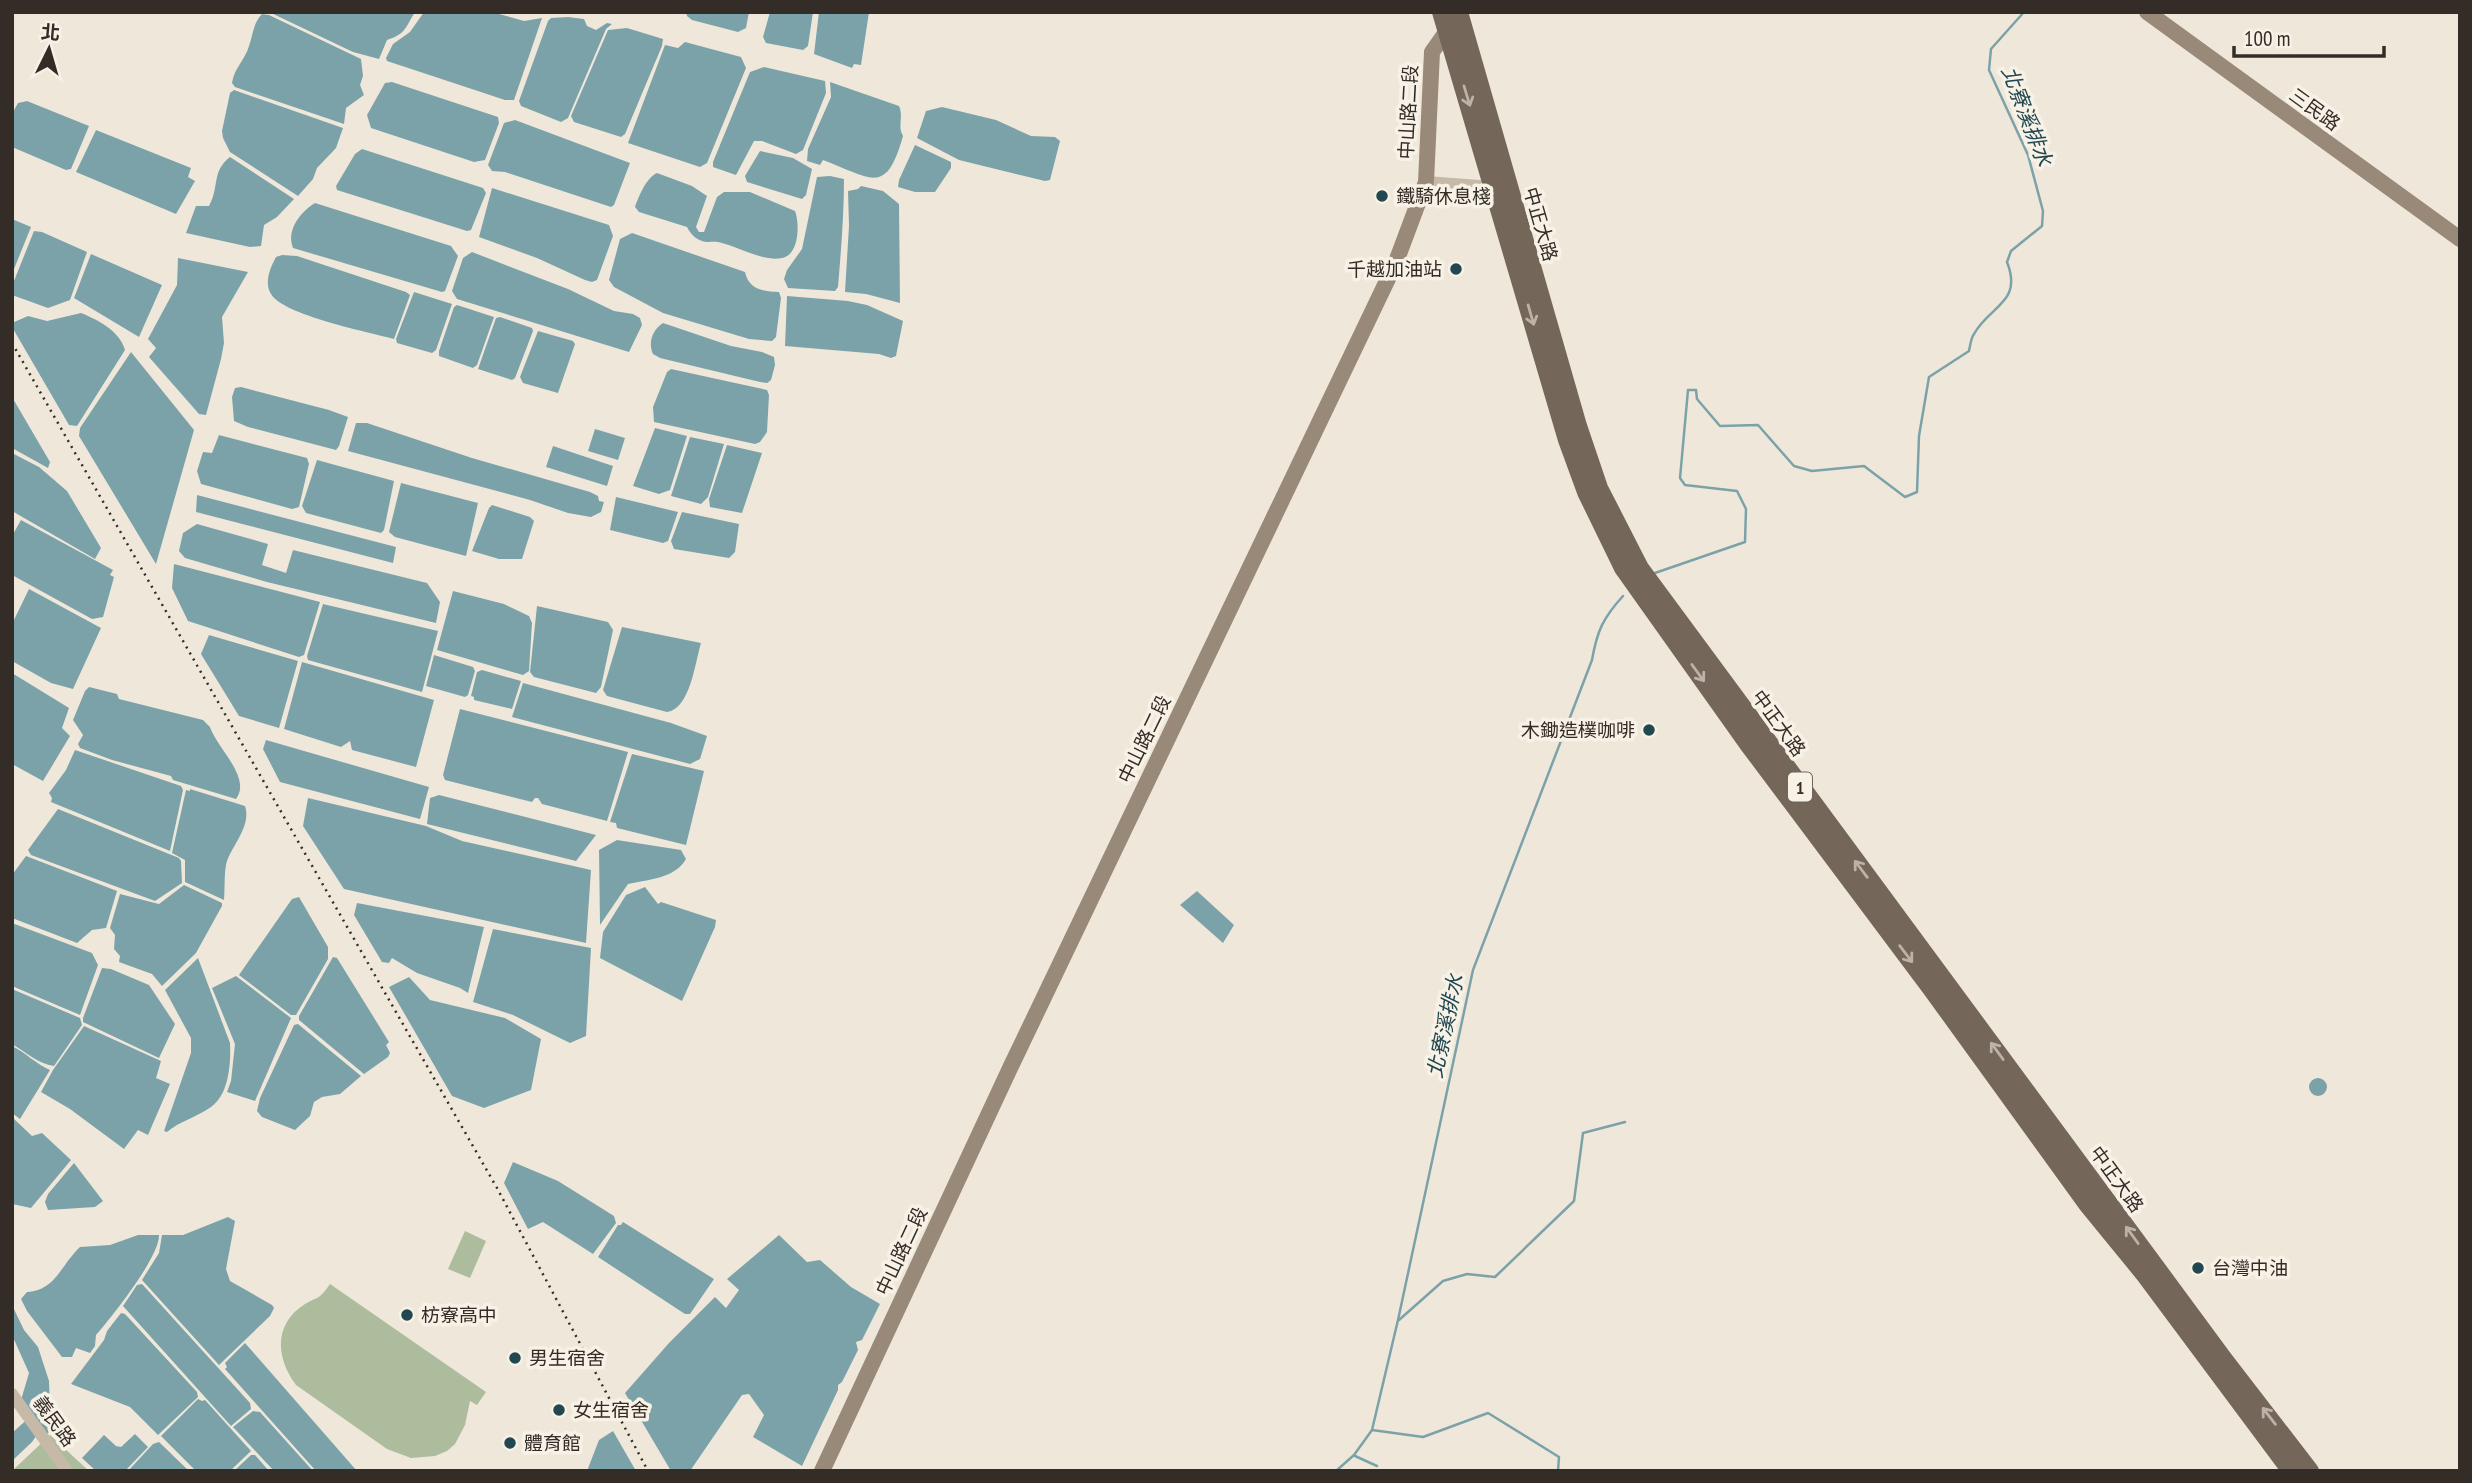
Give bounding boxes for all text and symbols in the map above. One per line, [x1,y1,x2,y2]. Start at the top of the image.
north arrow [14,14,84,84]
scale bar [2234,14,2384,58]
text: 北 [40,19,61,45]
text: 100 m [2244,25,2290,52]
water label: 北寮溪排水 [1996,62,2059,171]
street label: 中山路二段 [1394,64,1422,160]
street label: 三民路 [2285,83,2345,135]
one-way arrow [1461,85,1474,107]
place label: 鐵騎休息棧 [1396,184,1491,208]
street label: 中正大路 [1519,184,1563,264]
marker: 鐵騎休息棧 [1374,188,1390,204]
place label: 千越加油站 [1347,257,1442,281]
marker: 千越加油站 [1448,261,1464,277]
one-way arrow [1525,304,1538,326]
one-way arrow [1690,663,1705,682]
street label: 中正大路 [1747,685,1811,761]
street label: 中山路二段 [1112,691,1176,787]
place label: 木鋤造樸咖啡 [1521,718,1635,742]
marker: 木鋤造樸咖啡 [1641,722,1657,738]
road number: 1 [1788,772,1812,802]
one-way arrow [1854,860,1868,879]
one-way arrow [1898,944,1913,963]
water label: 北寮溪排水 [1421,971,1469,1080]
one-way arrow [1990,1042,2005,1061]
street label: 中正大路 [2085,1141,2149,1217]
street label: 中山路二段 [870,1203,932,1299]
one-way arrow [2125,1225,2140,1244]
place label: 台灣中油 [2212,1256,2288,1280]
marker: 台灣中油 [2190,1260,2206,1276]
place label: 枋寮高中 [421,1303,497,1327]
marker: 枋寮高中 [399,1307,415,1323]
place label: 男生宿舍 [529,1346,605,1370]
marker: 男生宿舍 [507,1350,523,1366]
street label: 義民路 [29,1391,81,1451]
place label: 女生宿舍 [573,1398,649,1422]
marker: 女生宿舍 [551,1402,567,1418]
one-way arrow [2262,1407,2277,1426]
place label: 體育館 [524,1431,581,1455]
marker: 體育館 [502,1435,518,1451]

